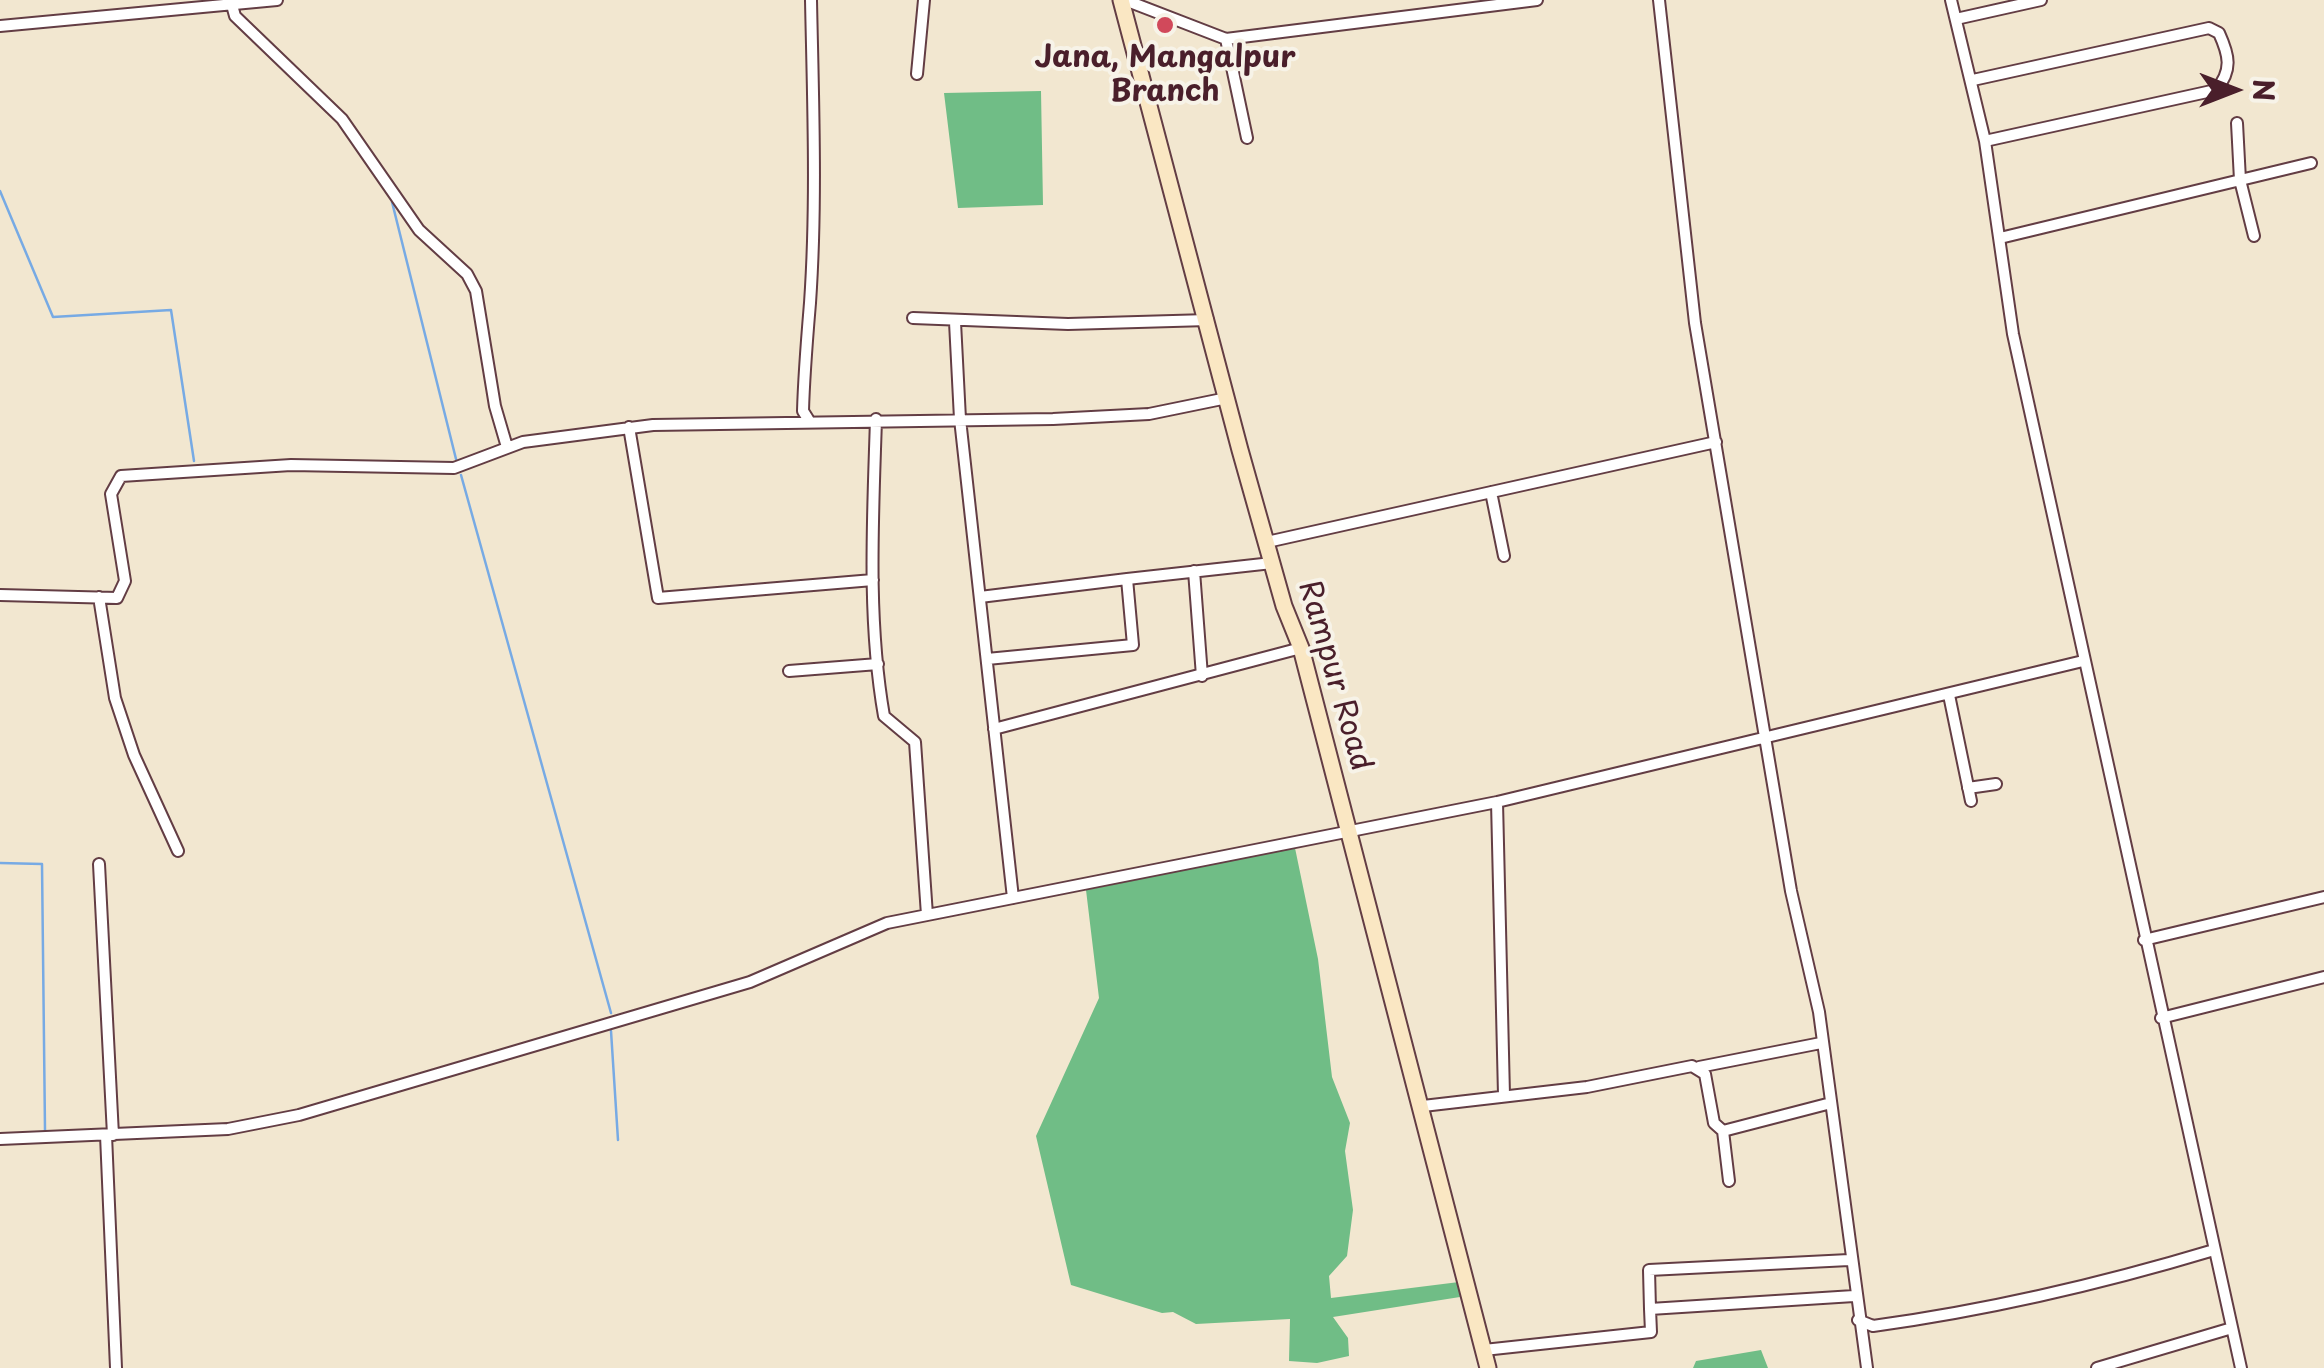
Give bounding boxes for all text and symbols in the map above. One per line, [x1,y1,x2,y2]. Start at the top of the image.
marker: Jana, Mangalpur Branch [1154,14,1176,36]
north arrow [2184,40,2284,140]
place label: Jana, Mangalpur Branch [1034,41,1296,112]
text: N [2243,79,2286,101]
street label: Rampur Road [1290,577,1378,775]

